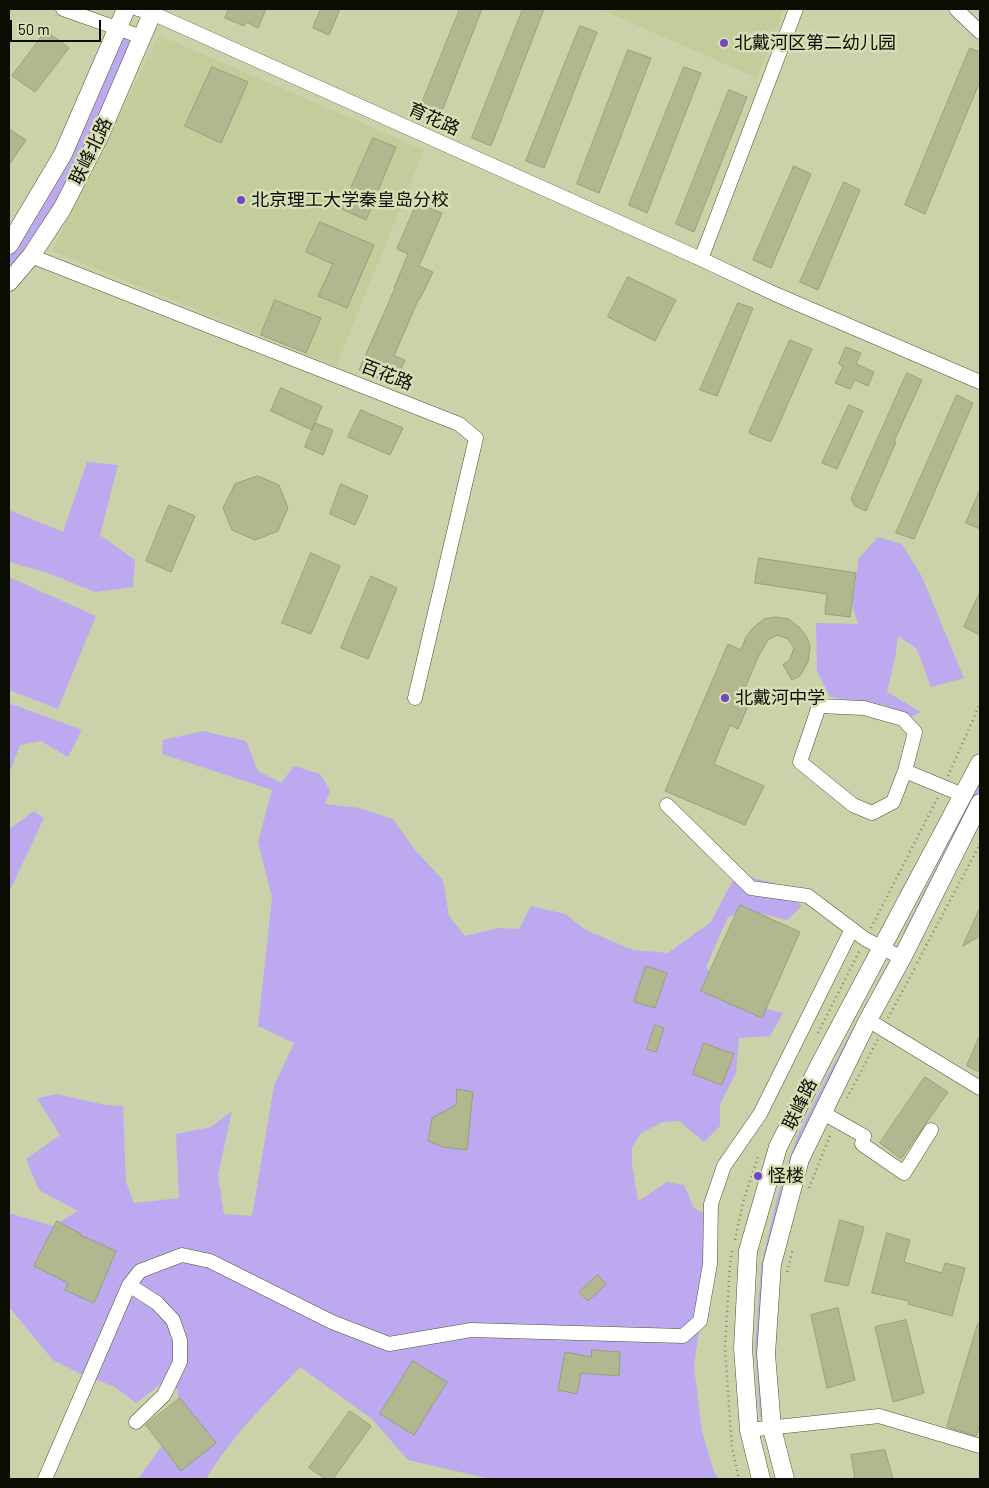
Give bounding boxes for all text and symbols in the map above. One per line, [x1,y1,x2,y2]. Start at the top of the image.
scale bar [12,10,104,42]
text: 50 m [18,20,50,38]
place label: 北戴河区第二幼儿园 [734,32,896,54]
marker: 北戴河区第二幼儿园 [718,37,730,49]
street label: 育花路 [405,98,463,140]
street label: 联峰北路 [66,114,116,188]
place label: 北京理工大学秦皇岛分校 [251,189,449,211]
marker: 北京理工大学秦皇岛分校 [235,194,247,206]
street label: 百花路 [358,355,416,395]
place label: 北戴河中学 [735,687,825,709]
marker: 北戴河中学 [719,692,731,704]
street label: 联峰路 [778,1075,822,1133]
place label: 怪楼 [768,1165,804,1187]
marker: 怪楼 [752,1170,764,1182]

